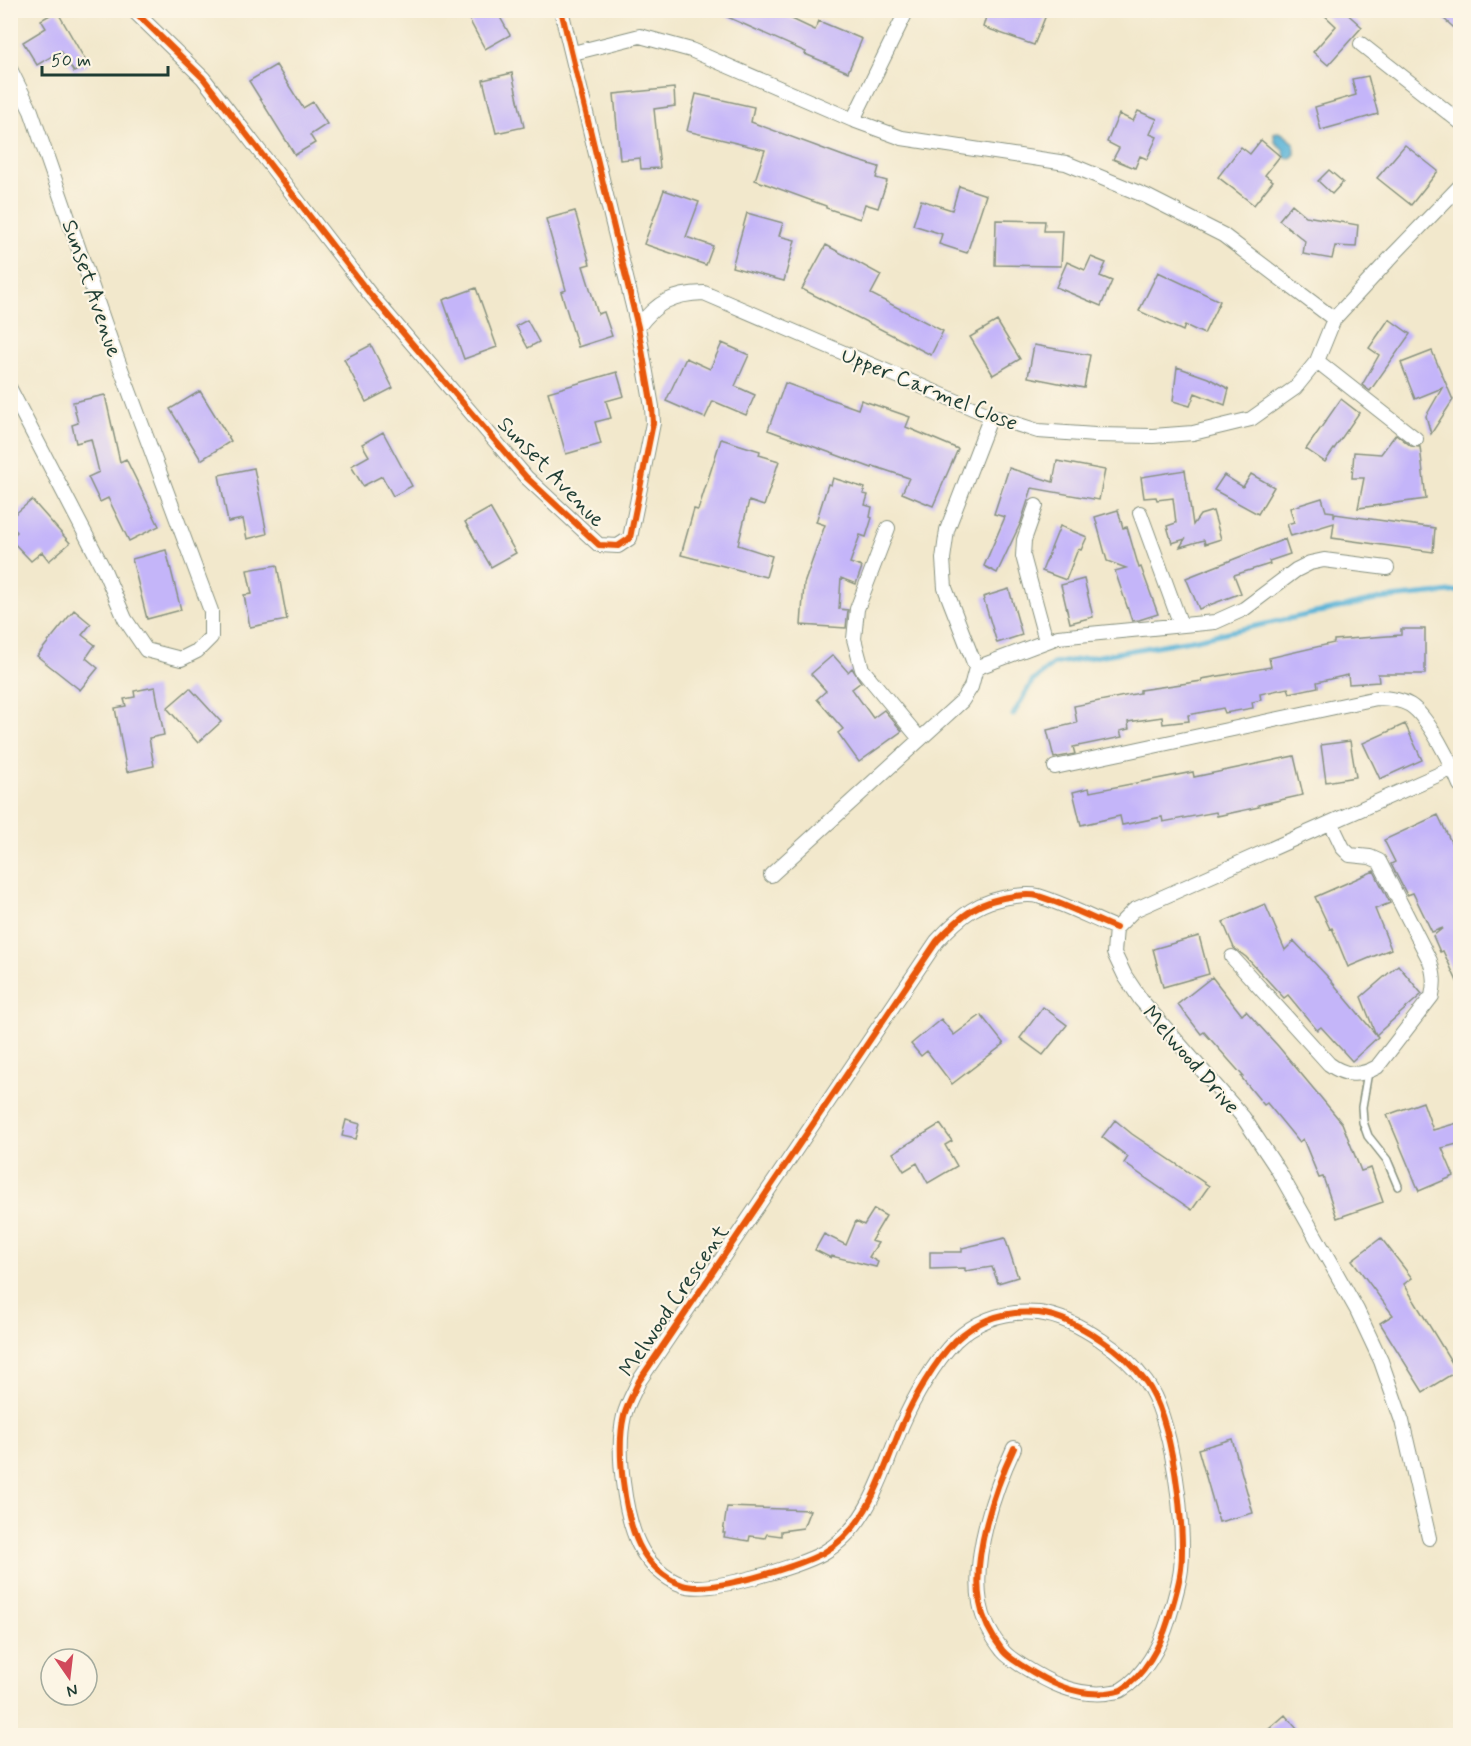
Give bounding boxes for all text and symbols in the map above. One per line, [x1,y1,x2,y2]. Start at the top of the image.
scale bar [42,39,168,77]
text: 50 m [51,49,91,73]
street label: Sunset Avenue [55,216,128,361]
street label: Upper Carmel Close [837,342,1022,438]
street label: Sunset Avenue [491,411,610,534]
street label: Melwood Drive [1136,1000,1245,1121]
street label: Melwood Crescent [613,1220,736,1383]
north arrow [39,1647,99,1707]
text: N [65,1679,80,1702]

